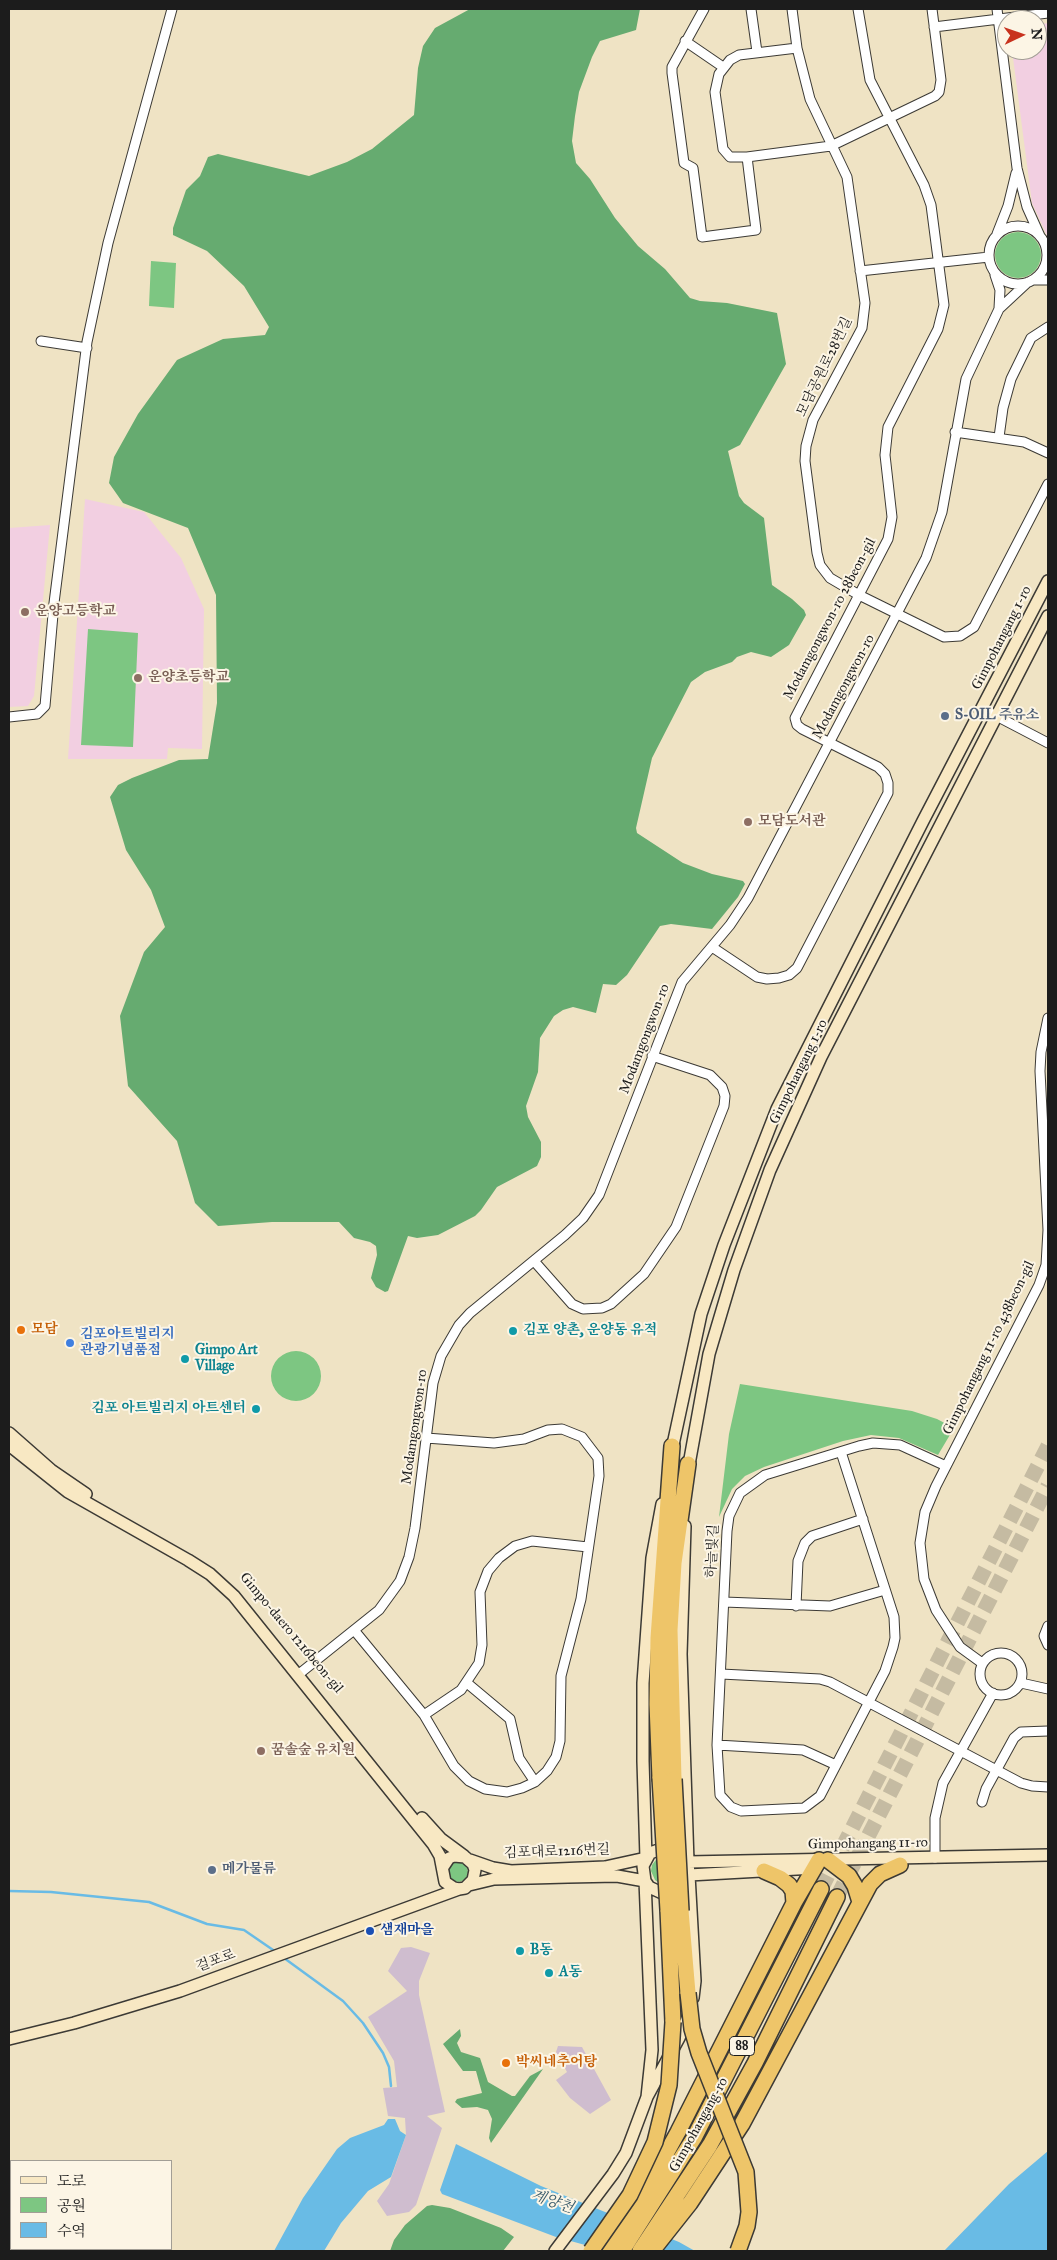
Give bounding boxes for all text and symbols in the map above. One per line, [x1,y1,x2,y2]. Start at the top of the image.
north arrow [997,10,1047,60]
text: N [1028,28,1045,41]
street label: 모담공원로28번길 [794,314,856,420]
street label: Modamgongwon-ro 28beon-gil [780,535,880,703]
street label: Gimpohangang 1-ro [969,583,1035,693]
place label: 운양고등학교 [35,604,116,620]
marker: 운양고등학교 [19,606,31,618]
street label: Modamgongwon-ro [809,632,879,742]
place label: 운양초등학교 [148,670,229,686]
marker: 운양초등학교 [132,672,144,684]
place label: S-OIL 주유소 [955,708,1039,724]
marker: S-OIL 주유소 [939,710,951,722]
place label: 모담도서관 [758,814,826,830]
marker: 모담도서관 [742,816,754,828]
street label: Modamgongwon-ro [616,982,674,1096]
street label: Gimpohangang 1-ro [766,1017,832,1127]
street label: Gimpohangang 11-ro 438beon-gil [940,1258,1038,1438]
place label: 모담 [31,1322,58,1338]
place label: 김포 양촌, 운양동 유적 [523,1323,657,1339]
marker: 모담 [15,1324,27,1336]
marker: 김포 양촌, 운양동 유적 [507,1325,519,1337]
place label: 김포아트빌리지 관광기념품점 [80,1327,175,1360]
marker: 김포아트빌리지 관광기념품점 [64,1337,76,1349]
place label: Gimpo Art Village [195,1343,258,1375]
marker: Gimpo Art Village [179,1353,191,1365]
street label: Modamgongwon-ro [399,1368,431,1486]
place label: 김포 아트빌리지 아트센터 [91,1401,246,1417]
marker: 김포 아트빌리지 아트센터 [250,1403,262,1415]
street label: 하늘빛길 [703,1524,723,1578]
street label: Gimpo-daero 1216beon-gil [236,1569,346,1697]
place label: 꿈솔숲 유치원 [271,1743,355,1759]
marker: 꿈솔숲 유치원 [255,1745,267,1757]
street label: Gimpohangang 11-ro [808,1835,928,1853]
street label: 김포대로1216번길 [504,1842,610,1862]
place label: 메가물류 [222,1862,276,1878]
marker: 메가물류 [206,1864,218,1876]
place label: 샘재마을 [380,1923,434,1939]
marker: 샘재마을 [364,1925,376,1937]
place label: B동 [530,1943,553,1959]
marker: B동 [514,1945,526,1957]
street label: 걸포로 [194,1946,238,1976]
place label: A동 [559,1965,582,1981]
marker: A동 [543,1967,555,1979]
road number: 88 [730,2036,754,2056]
place label: 박씨네추어탕 [516,2055,597,2071]
marker: 박씨네추어탕 [500,2057,512,2069]
street label: Gimpohangang-ro [666,2075,732,2175]
legend [10,2160,172,2250]
text: 도로 [57,2172,86,2190]
water label: 계양천 [529,2186,575,2218]
text: 공원 [57,2197,86,2215]
text: 수역 [57,2222,86,2240]

